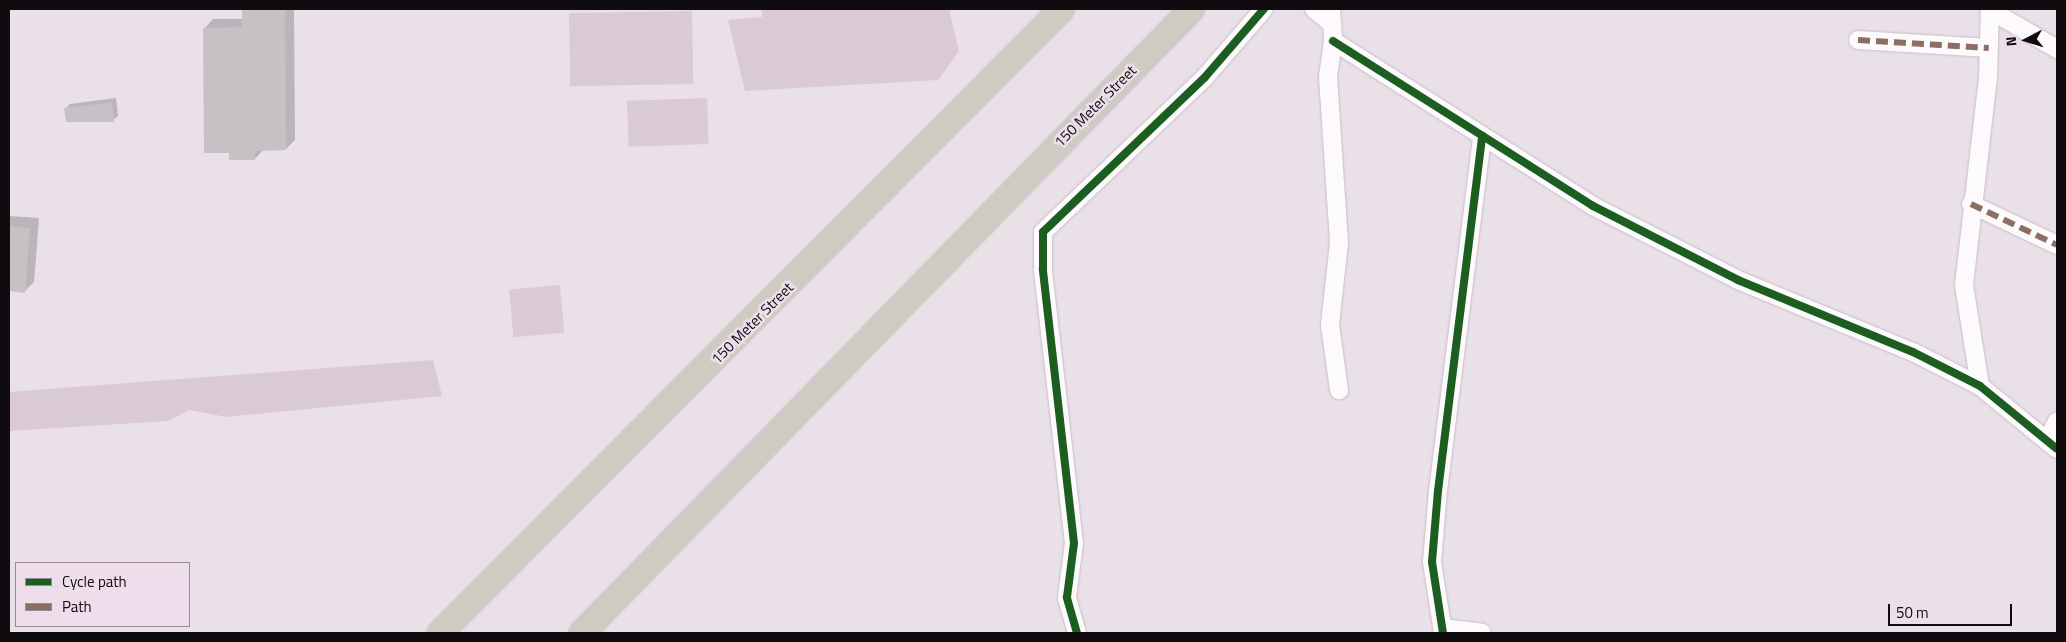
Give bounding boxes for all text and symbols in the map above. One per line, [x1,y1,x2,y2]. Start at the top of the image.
north arrow [2001,15,2051,65]
text: N [2000,36,2021,47]
street label: 150 Meter Street [1050,61,1140,151]
street label: 150 Meter Street [707,278,797,368]
legend [15,562,190,627]
text: Cycle path [62,570,127,593]
scale bar [1891,594,2015,626]
text: Path [62,595,92,618]
text: 50 m [1896,601,1929,624]

